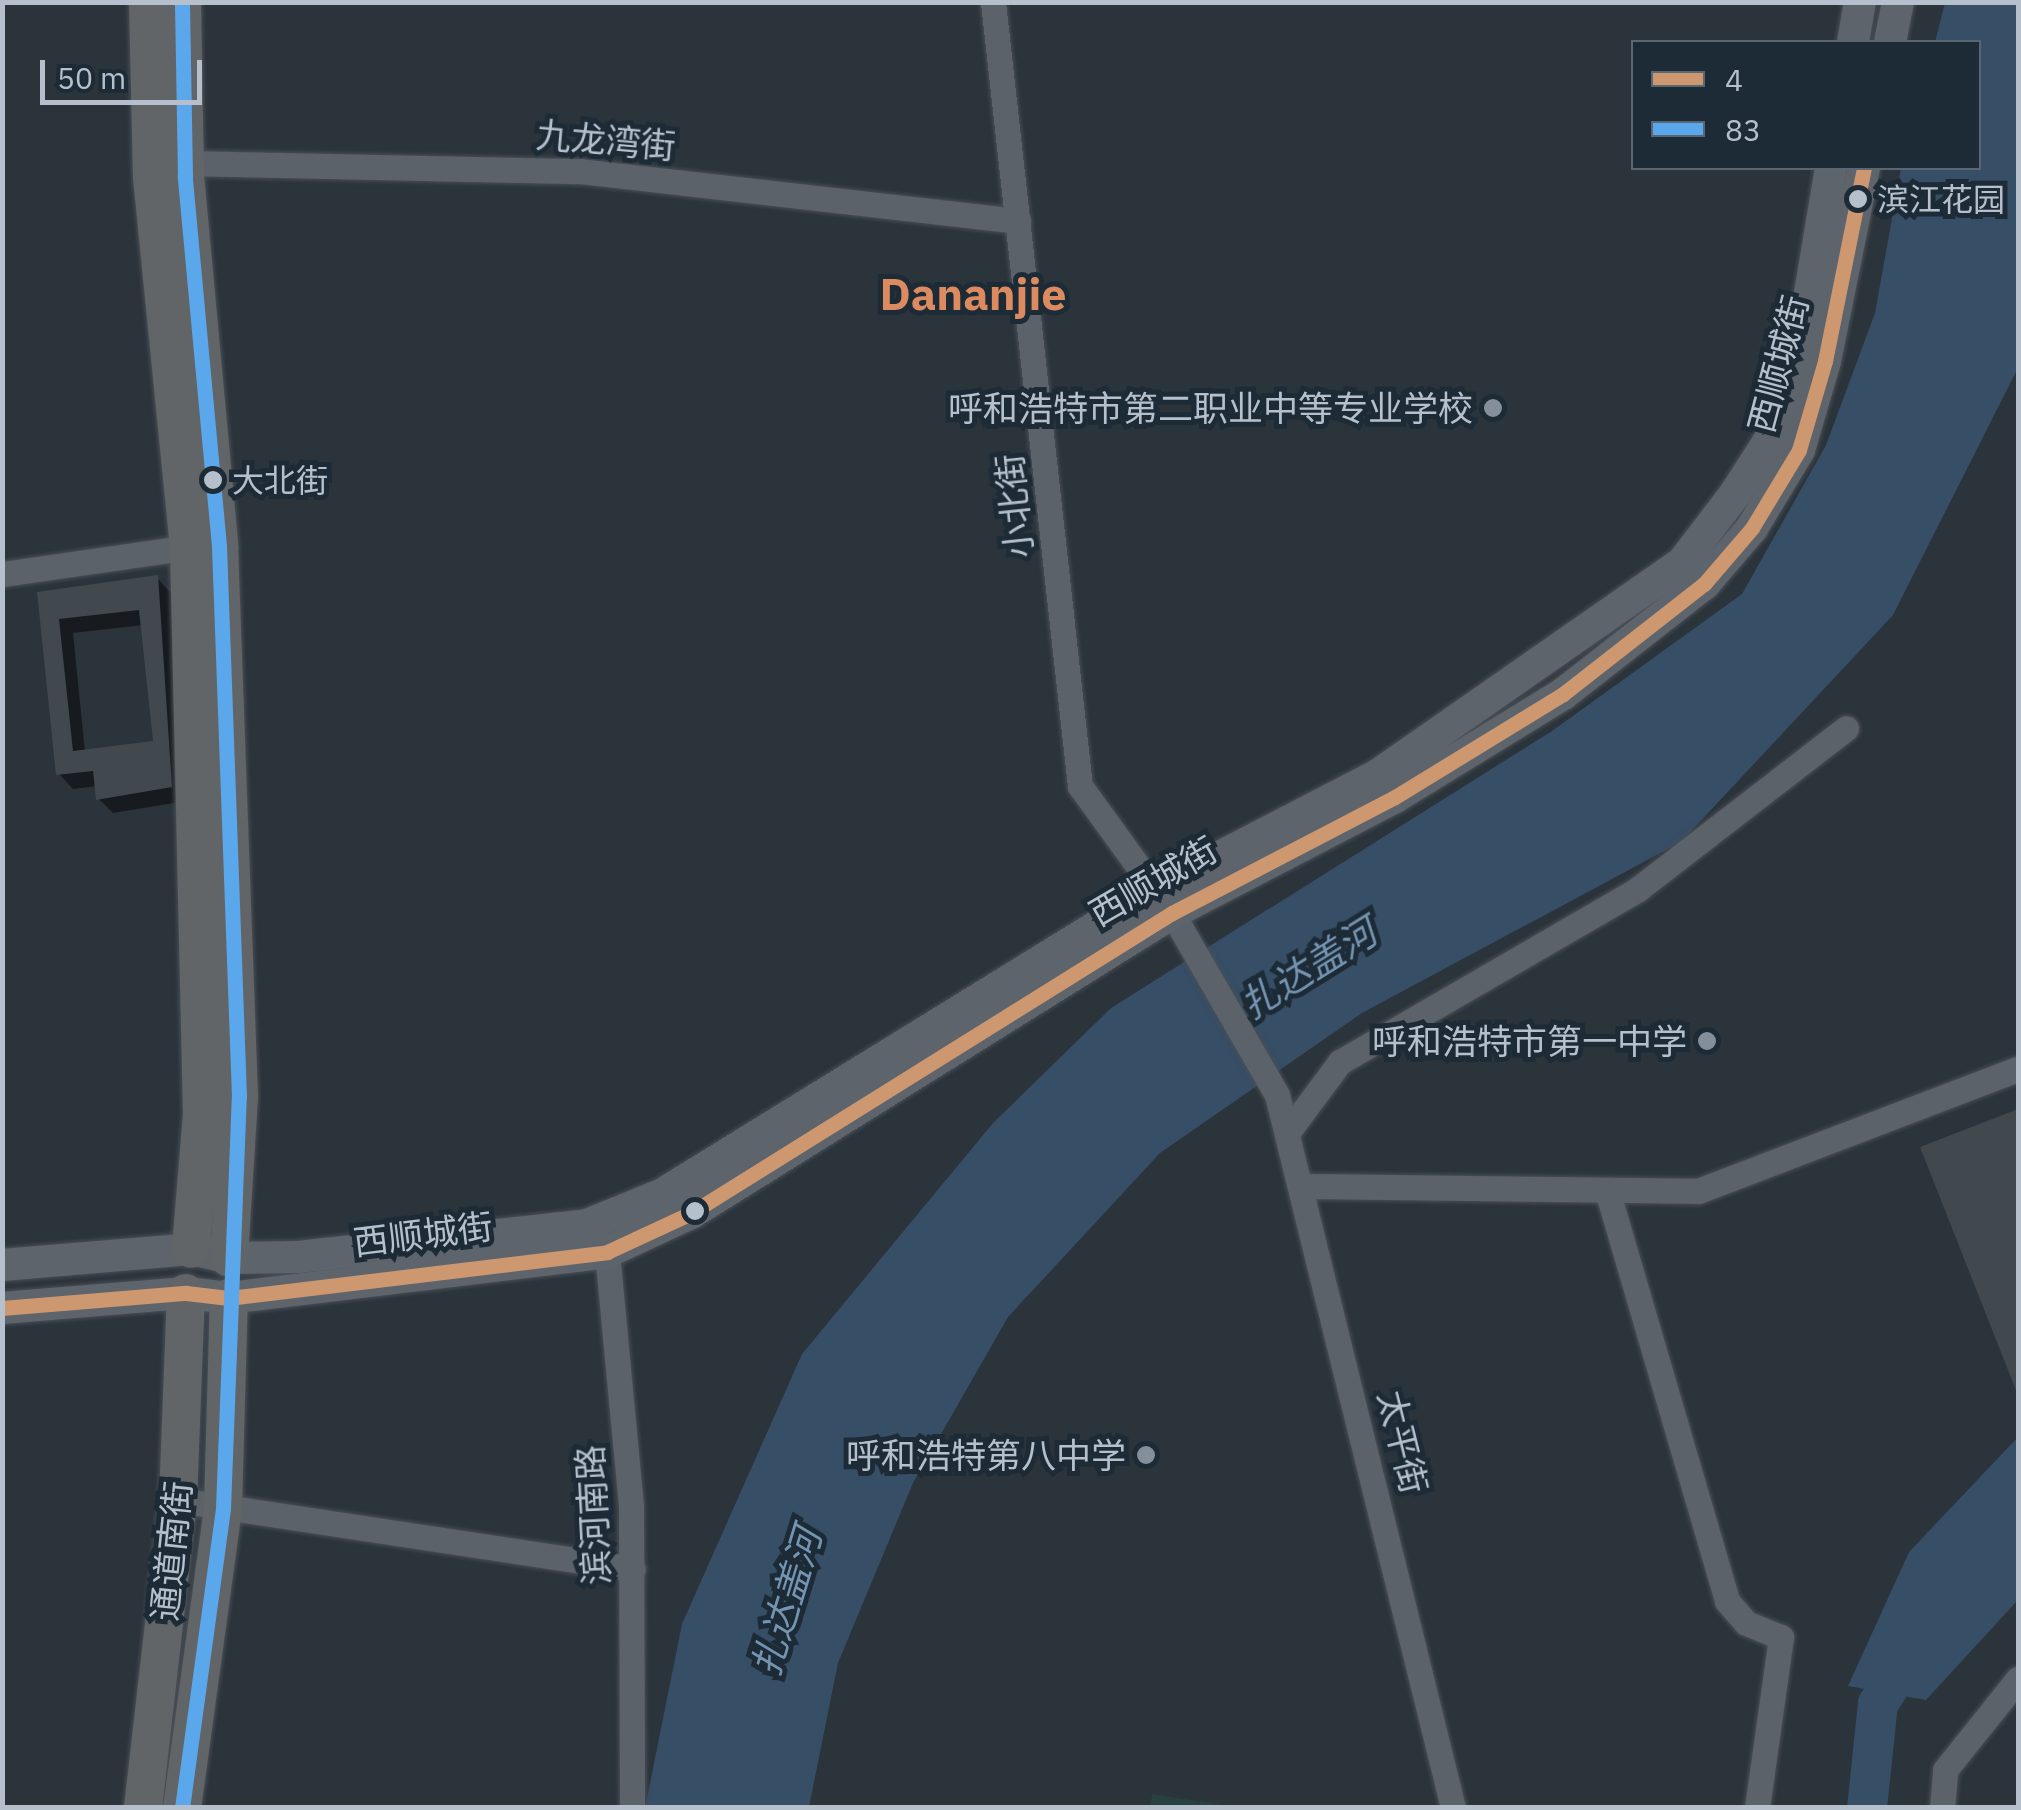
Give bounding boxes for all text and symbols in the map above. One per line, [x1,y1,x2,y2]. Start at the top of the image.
scale bar [45,40,208,102]
legend [1631,40,1981,170]
text: 50 m [57,58,126,97]
text: 4 [1725,60,1743,99]
text: 83 [1725,110,1761,149]
street label: 九龙湾街 [534,113,678,167]
place label: 滨江花园 [1877,180,2005,218]
marker: 滨江花园 [1848,189,1868,209]
district label: Dananjie [879,267,1067,321]
street label: 西顺城街 [1740,291,1816,437]
place label: 呼和浩特市第二职业中等专业学校 [948,387,1473,429]
marker: 呼和浩特市第二职业中等专业学校 [1482,397,1504,419]
street label: 小北街 [988,452,1040,560]
place label: 大北街 [232,461,328,499]
marker: 大北街 [203,470,223,490]
street label: 西顺城街 [1082,828,1224,934]
water label: 扎达盖河 [1231,908,1385,1028]
place label: 呼和浩特市第一中学 [1372,1020,1687,1062]
marker: 呼和浩特市第一中学 [1696,1030,1718,1052]
unlabelled marker [685,1201,705,1221]
street label: 西顺城街 [351,1205,495,1263]
street label: 太平街 [1370,1386,1436,1498]
place label: 呼和浩特第八中学 [846,1434,1126,1476]
street label: 滨河南路 [568,1444,618,1586]
marker: 呼和浩特第八中学 [1135,1444,1157,1466]
street label: 通道南街 [143,1479,199,1623]
water label: 扎达盖河 [742,1523,830,1681]

